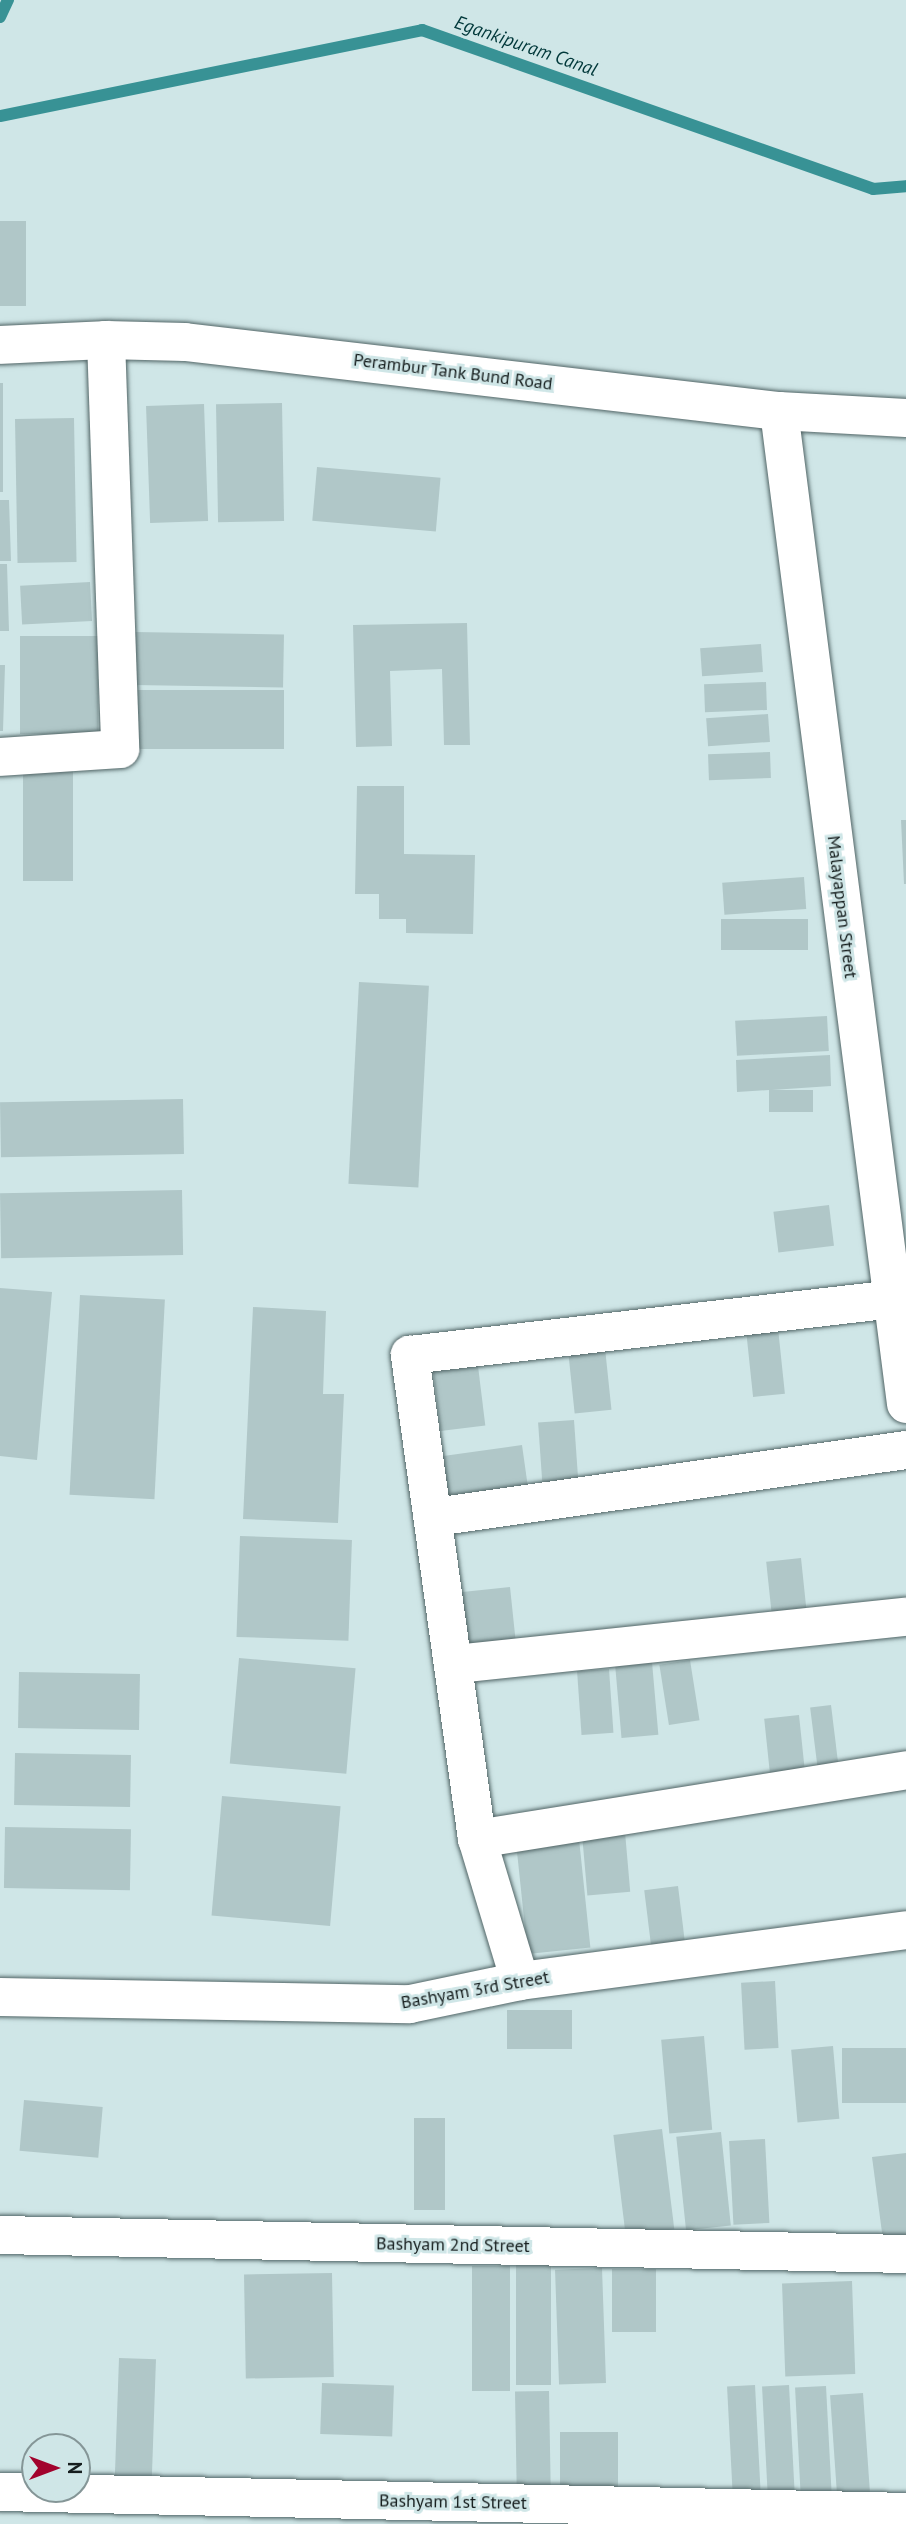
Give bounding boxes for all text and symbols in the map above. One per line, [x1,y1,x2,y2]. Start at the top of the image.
water label: Egankipuram Canal [452,11,600,81]
street label: Perambur Tank Bund Road [352,349,554,395]
street label: Malayappan Street [823,834,861,980]
street label: Bashyam 3rd Street [399,1966,551,2014]
street label: Bashyam 2nd Street [376,2233,530,2257]
north arrow [21,2433,91,2503]
text: N [63,2462,87,2474]
street label: Bashyam 1st Street [379,2490,527,2514]

